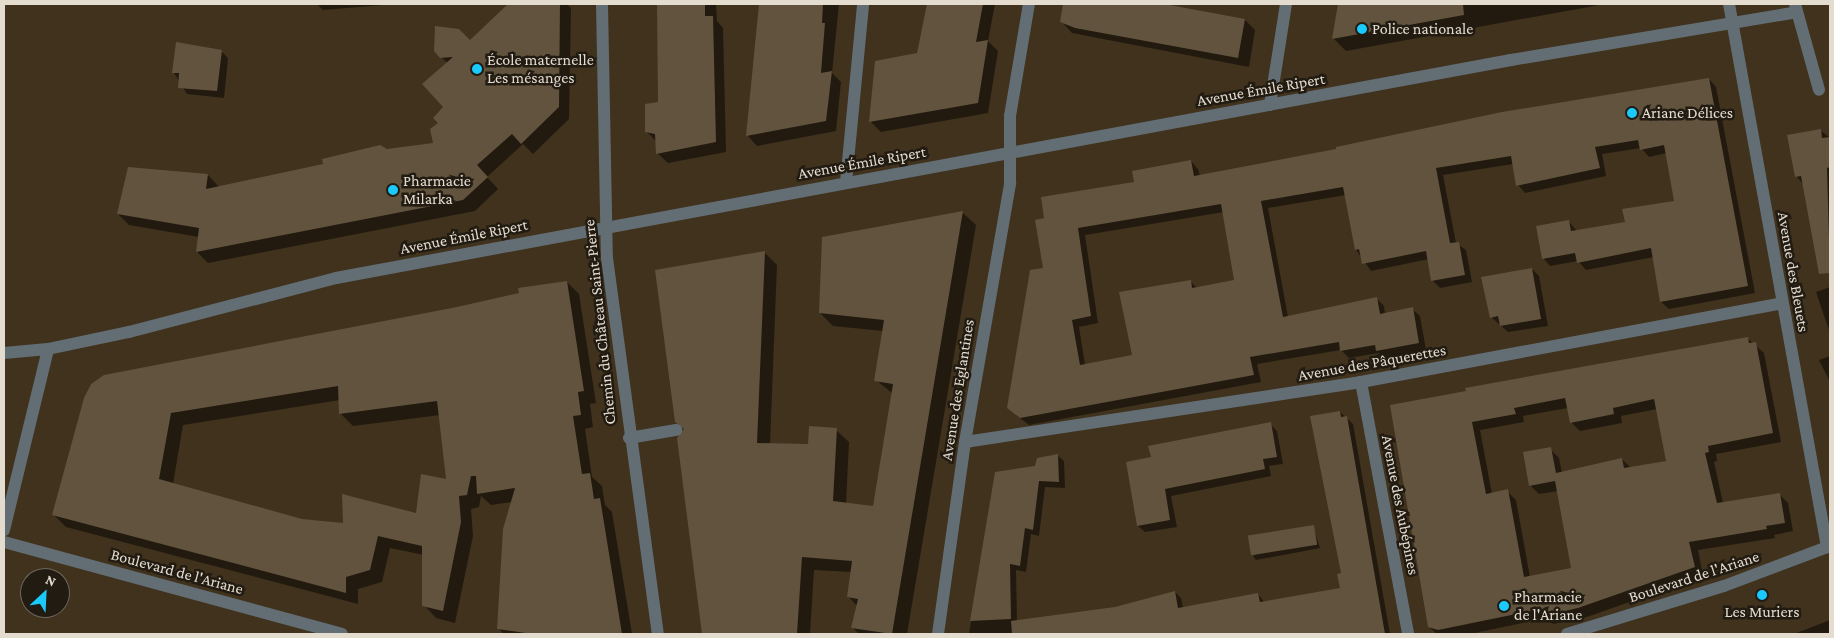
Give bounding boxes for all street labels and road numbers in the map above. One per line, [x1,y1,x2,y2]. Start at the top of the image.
street label: Avenue Émile Ripert [1196,69,1326,111]
street label: Avenue Émile Ripert [797,142,927,184]
street label: Avenue des Bleuets [1773,210,1813,334]
street label: Avenue Émile Ripert [399,215,529,259]
street label: Chemin du Château Saint-Pierre [580,218,620,426]
street label: Avenue des Eglantines [937,318,979,462]
street label: Avenue des Pâquerettes [1297,341,1447,385]
street label: Avenue des Aubépines [1377,433,1423,577]
street label: Boulevard de l'Ariane [109,545,245,599]
street label: Boulevard de l'Ariane [1626,547,1762,607]

